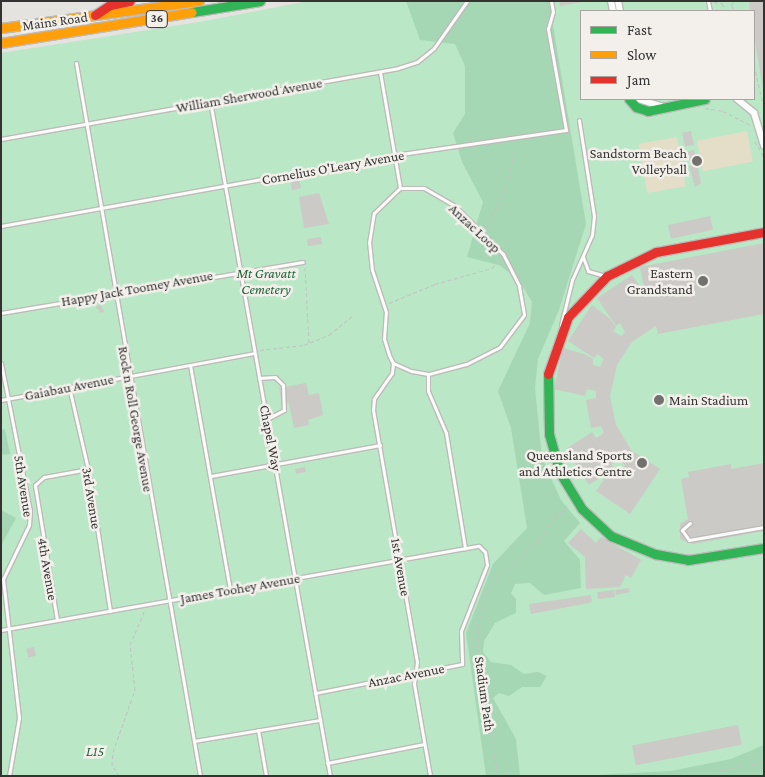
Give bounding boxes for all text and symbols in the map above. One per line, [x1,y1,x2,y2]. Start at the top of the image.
street label: Mains Road [21,8,89,34]
road number: 36 [146,10,168,28]
legend [580,10,755,100]
text: Fast [627,22,652,38]
text: Slow [627,47,656,63]
text: Jam [627,72,650,88]
street label: William Sherwood Avenue [175,74,323,116]
place label: Sandstorm Beach Volleyball [590,145,687,178]
street label: Cornelius O'Leary Avenue [261,146,405,188]
marker: Sandstorm Beach Volleyball [691,155,703,167]
street label: Anzac Loop [446,200,504,256]
park label: Mt Gravatt Cemetery [236,265,296,298]
place label: Eastern Grandstand [627,265,693,298]
street label: Happy Jack Toomey Avenue [60,266,214,310]
marker: Eastern Grandstand [697,275,709,287]
street label: Rock n Roll George Avenue [115,345,157,493]
street label: Gaiabau Avenue [23,370,115,404]
place label: Main Stadium [669,392,748,408]
marker: Main Stadium [653,394,665,406]
street label: Chapel Way [256,403,286,473]
place label: Queensland Sports and Athletics Centre [519,447,632,480]
street label: 5th Avenue [11,454,37,518]
marker: Queensland Sports and Athletics Centre [636,457,648,469]
street label: 3rd Avenue [79,466,105,530]
street label: 4th Avenue [34,536,62,602]
street label: 1st Avenue [388,537,414,597]
street label: James Toohey Avenue [179,569,301,607]
street label: Stadium Path [471,656,499,732]
street label: Anzac Avenue [366,659,446,691]
park label: L15 [86,743,104,759]

